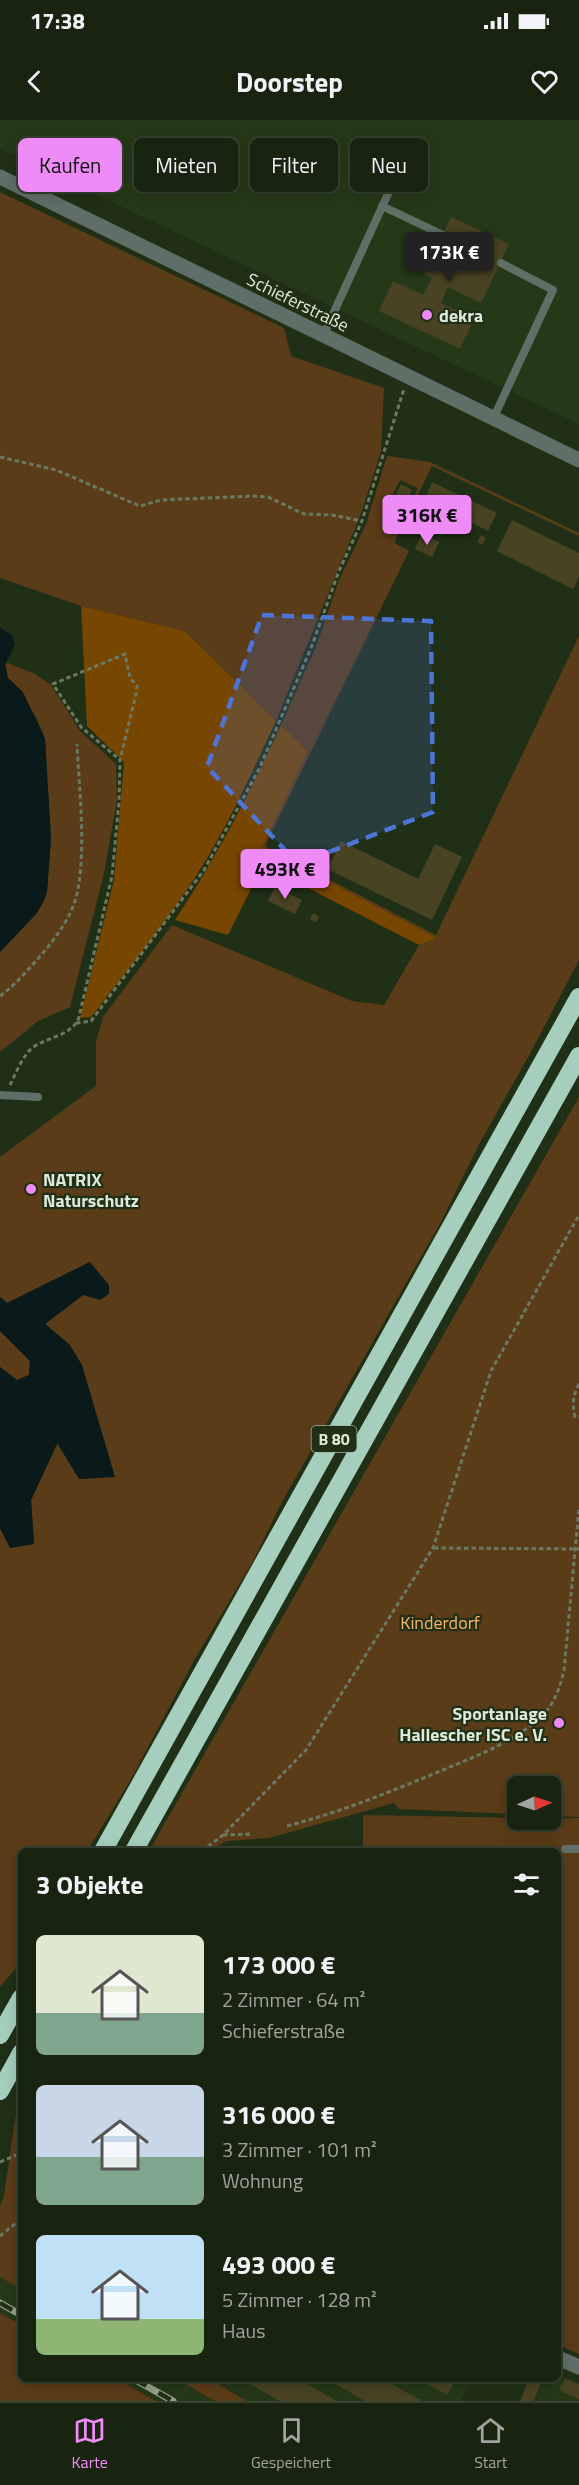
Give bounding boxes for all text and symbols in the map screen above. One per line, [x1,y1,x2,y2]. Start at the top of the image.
text: 17:38 [30,4,85,38]
text: Doorstep [236,61,343,102]
icon: back [18,65,51,98]
icon: heart [528,65,561,98]
chip: Kaufen [18,138,122,192]
chip: Mieten [134,138,238,192]
chip: Filter [250,138,338,192]
chip: Neu [350,138,428,192]
pin: 173K € [400,232,498,283]
text: 173K € [418,236,480,267]
street label: Schieferstraße [242,266,354,338]
place label: dekra [439,302,483,329]
marker: dekra [420,308,434,322]
pin: 316K € [378,495,476,546]
text: 316K € [396,499,458,530]
pin: 493K € [236,849,334,900]
text: 493K € [254,853,316,884]
place label: NATRIX Naturschutz [43,1166,139,1214]
marker: NATRIX Naturschutz [24,1182,38,1196]
road number: B 80 [312,1426,356,1452]
park label: Kinderdorf [400,1609,480,1636]
place label: Sportanlage Hallescher ISC e. V. [399,1700,547,1748]
marker: Sportanlage Hallescher ISC e. V. [552,1716,566,1730]
north arrow [507,1776,561,1830]
map controls [507,1776,561,1830]
text: 3 Objekte [36,1865,143,1904]
icon: filters [510,1868,543,1901]
text: 173 000 € [222,1945,335,1984]
icon: home [84,1959,156,2031]
text: 2 Zimmer · 64 m² [222,1984,365,2015]
text: Schieferstraße [222,2015,345,2046]
text: 316 000 € [222,2095,335,2134]
icon: home [84,2109,156,2181]
text: 3 Zimmer · 101 m² [222,2134,377,2165]
text: Wohnung [222,2165,303,2196]
text: 493 000 € [222,2245,335,2284]
icon: home [84,2259,156,2331]
text: 5 Zimmer · 128 m² [222,2284,377,2315]
text: Haus [222,2315,265,2346]
tab: Karte [72,2414,108,2474]
tab: Gespeichert [251,2414,331,2474]
tab: Start [474,2414,507,2474]

